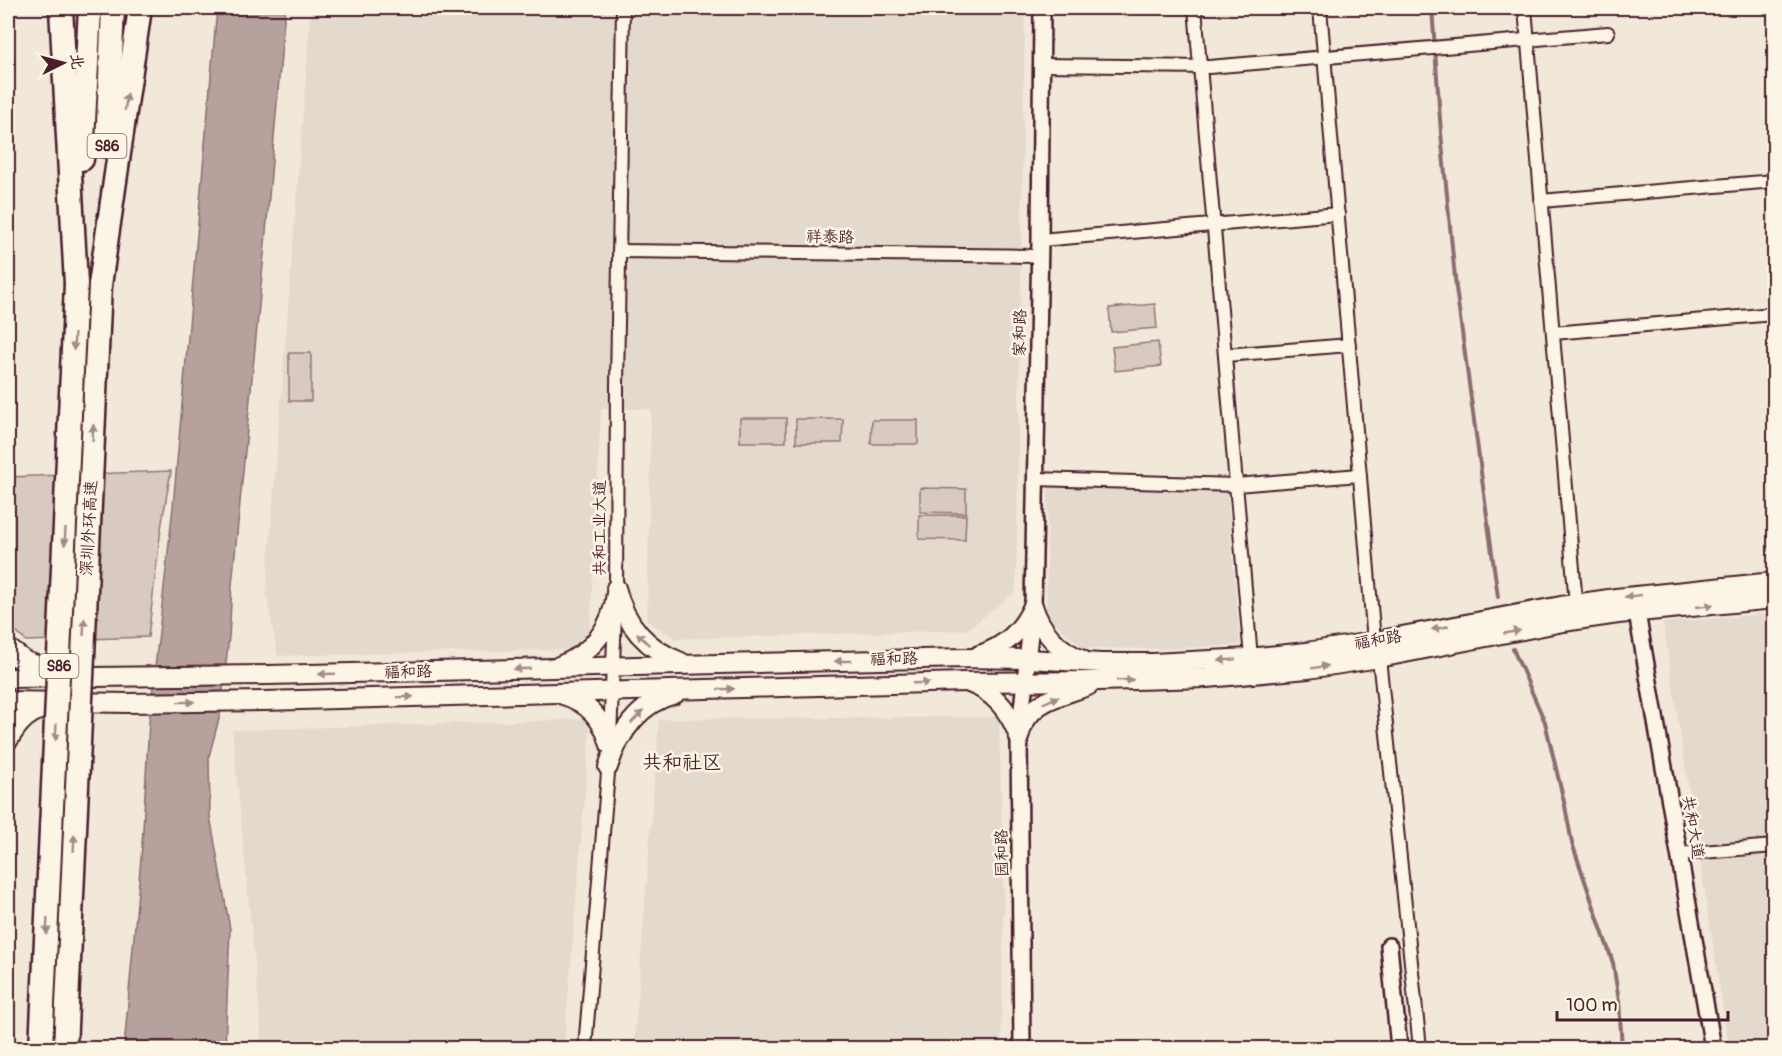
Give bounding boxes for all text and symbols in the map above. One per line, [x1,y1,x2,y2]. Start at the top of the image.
north arrow [33,33,93,93]
text: 北 [66,53,88,71]
one-way arrow [122,93,131,112]
road number: S86 [88,134,126,158]
street label: 祥泰路 [806,227,854,247]
street label: 家和路 [1010,309,1030,357]
one-way arrow [69,333,78,352]
one-way arrow [89,423,98,442]
street label: 深圳外环高速 [77,480,101,576]
street label: 共和工业大道 [590,480,610,576]
one-way arrow [60,527,69,546]
one-way arrow [1623,591,1642,601]
one-way arrow [1695,601,1714,611]
one-way arrow [80,618,89,637]
one-way arrow [1431,624,1450,633]
street label: 福和路 [1353,626,1403,654]
one-way arrow [1502,627,1521,636]
one-way arrow [637,632,651,646]
street label: 福和路 [870,649,918,669]
road number: S86 [40,654,78,678]
one-way arrow [1217,655,1236,664]
one-way arrow [833,656,852,665]
street label: 福和路 [384,661,432,683]
one-way arrow [1311,662,1330,671]
one-way arrow [512,664,531,673]
one-way arrow [318,669,337,679]
one-way arrow [1116,676,1135,685]
one-way arrow [912,678,931,688]
one-way arrow [717,684,736,693]
one-way arrow [396,693,415,702]
one-way arrow [1042,695,1060,704]
one-way arrow [177,697,196,707]
one-way arrow [630,710,644,724]
one-way arrow [51,722,60,741]
district label: 共和社区 [642,750,722,775]
street label: 共和大道 [1678,794,1708,860]
street label: 园和路 [992,829,1012,877]
one-way arrow [70,834,79,853]
one-way arrow [42,917,51,936]
scale bar [1557,984,1728,1022]
text: 100 m [1566,994,1618,1017]

